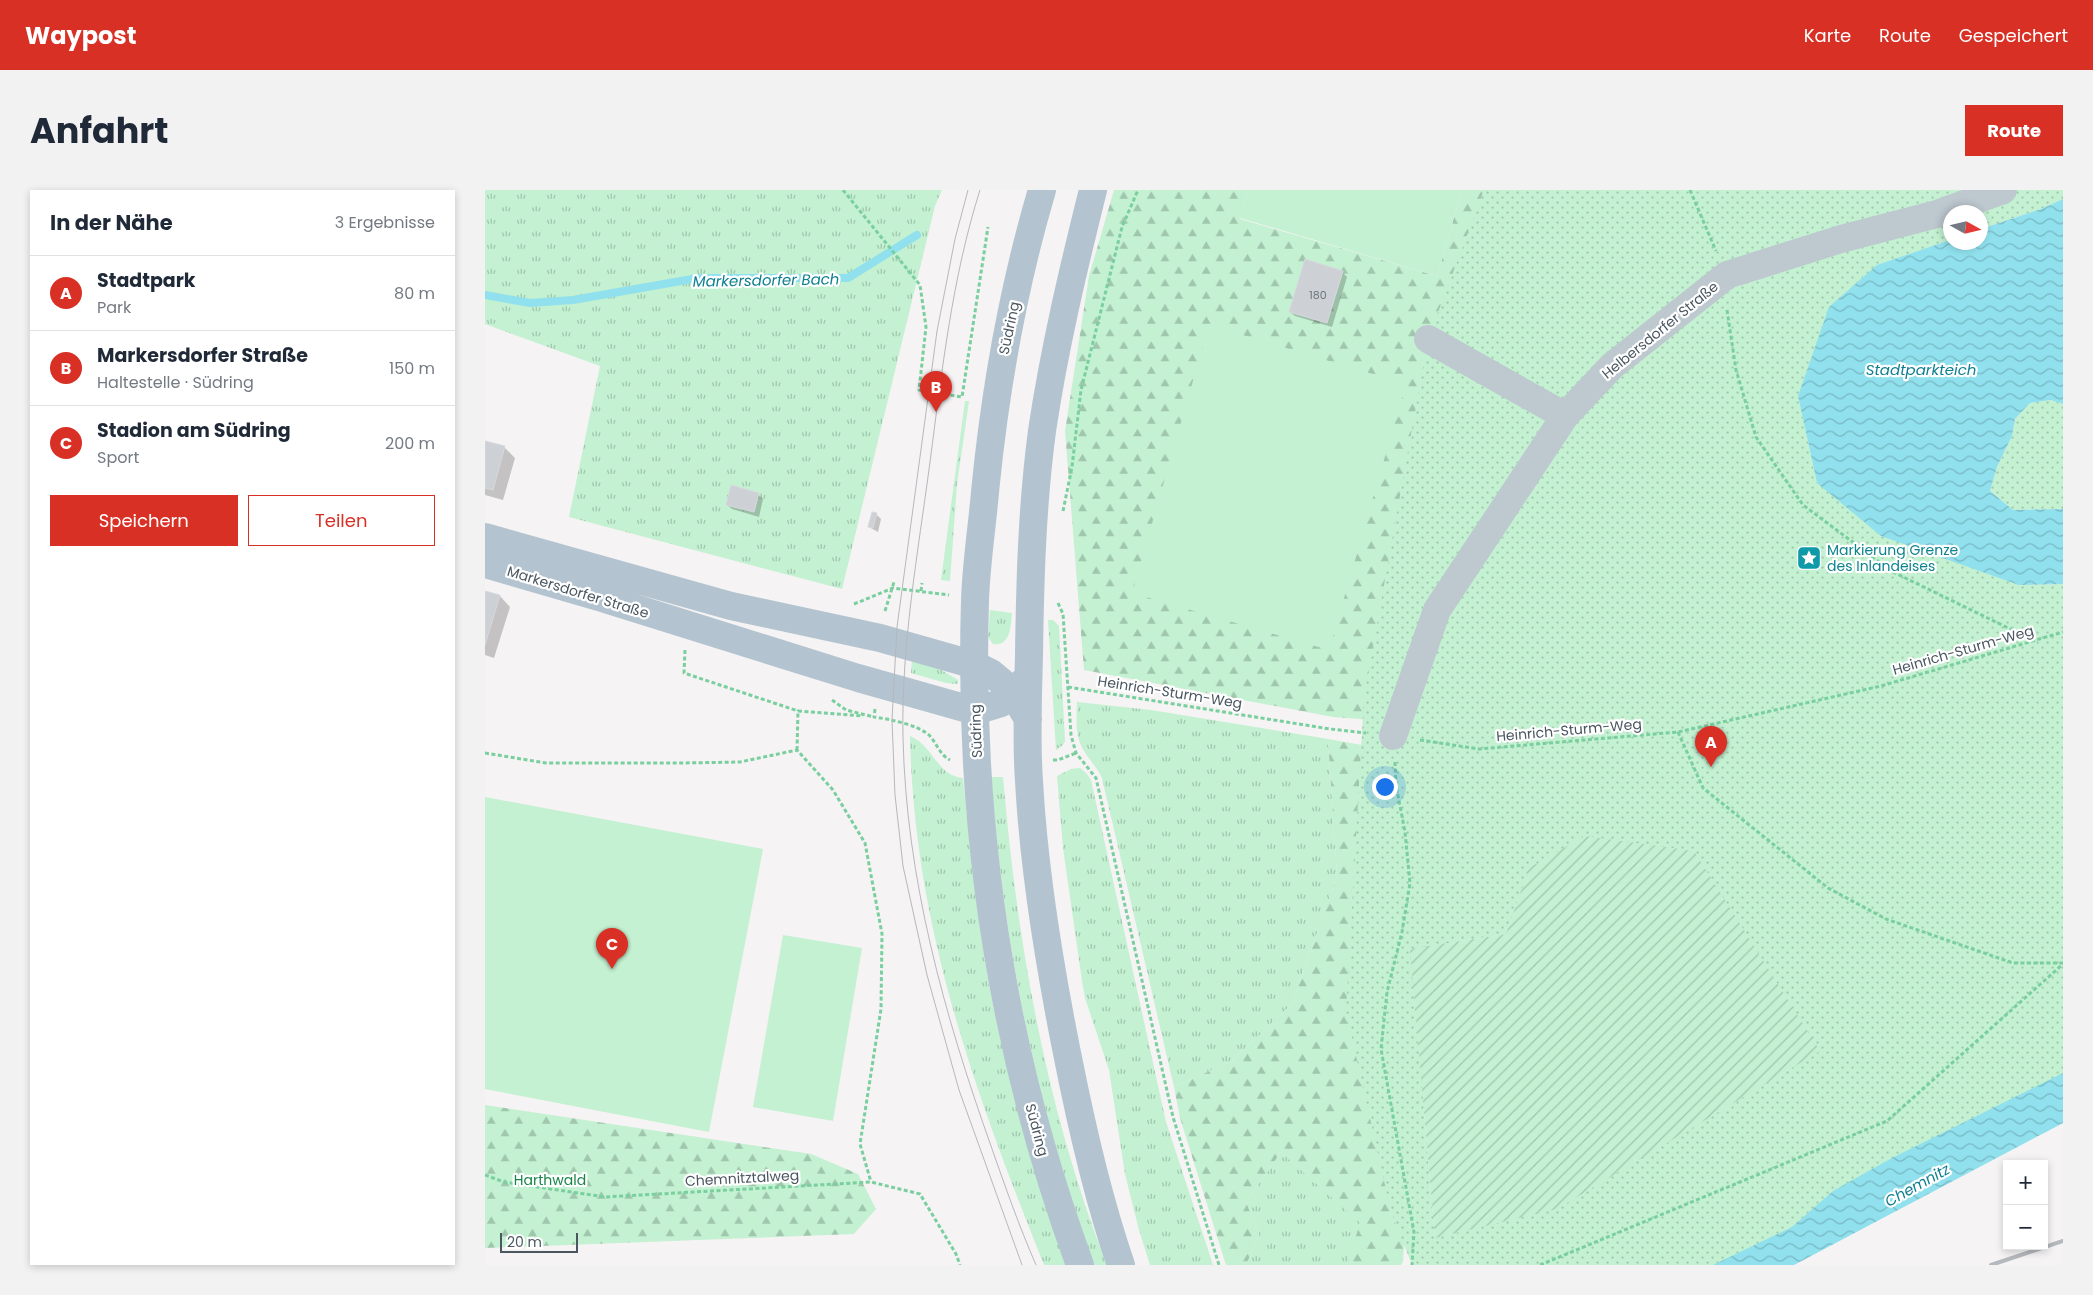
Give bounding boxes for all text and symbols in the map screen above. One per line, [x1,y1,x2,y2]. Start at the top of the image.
text: Waypost [25,19,136,52]
text: Karte [1804,23,1851,48]
text: Route [1879,23,1931,48]
text: Gespeichert [1959,23,2068,48]
button: Route [1965,105,2063,156]
text: Anfahrt [30,106,169,155]
north arrow [1943,205,1988,250]
text: In der Nähe [50,208,173,237]
text: 3 Ergebnisse [335,211,435,234]
text: Stadtpark [97,267,196,294]
water label: Markersdorfer Bach [692,268,840,292]
street label: Helbersdorfer Straße [1598,277,1723,383]
text: A [60,282,72,305]
text: 80 m [394,282,435,305]
house number: 180 [1309,287,1327,303]
text: Park [97,296,131,319]
street label: Südring [994,300,1024,356]
text: Markersdorfer Straße [97,342,308,369]
text: B [61,357,71,380]
text: 150 m [389,357,435,380]
water label: Stadtparkteich [1866,359,1976,380]
text: Haltestelle · Südring [97,371,254,394]
pin: B [920,371,952,412]
text: Stadion am Südring [97,417,291,444]
text: C [60,432,72,455]
text: 200 m [385,432,435,455]
text: Sport [97,446,139,469]
button: Speichern [50,495,238,546]
button: Teilen [248,495,435,546]
place label: Markierung Grenze des Inlandeises [1827,540,1959,576]
place icon: Markierung Grenze des Inlandeises [1796,545,1822,571]
street label: Markersdorfer Straße [505,561,652,623]
street label: Heinrich-Sturm-Weg [1890,620,2036,680]
street label: Heinrich-Sturm-Weg [1096,671,1244,713]
street label: Südring [965,704,987,758]
street label: Heinrich-Sturm-Weg [1495,714,1643,746]
pin: A [1695,726,1727,767]
your location [1372,774,1398,800]
pin: C [596,928,628,969]
street label: Südring [1020,1101,1054,1159]
water label: Chemnitz [1881,1158,1954,1212]
map controls [2003,1160,2048,1250]
button: + [2003,1160,2048,1205]
street label: Chemnitztalweg [684,1165,800,1191]
park label: Harthwald [514,1170,586,1190]
button: − [2003,1205,2048,1250]
scale bar [500,1230,577,1253]
text: 20 m [507,1232,542,1252]

